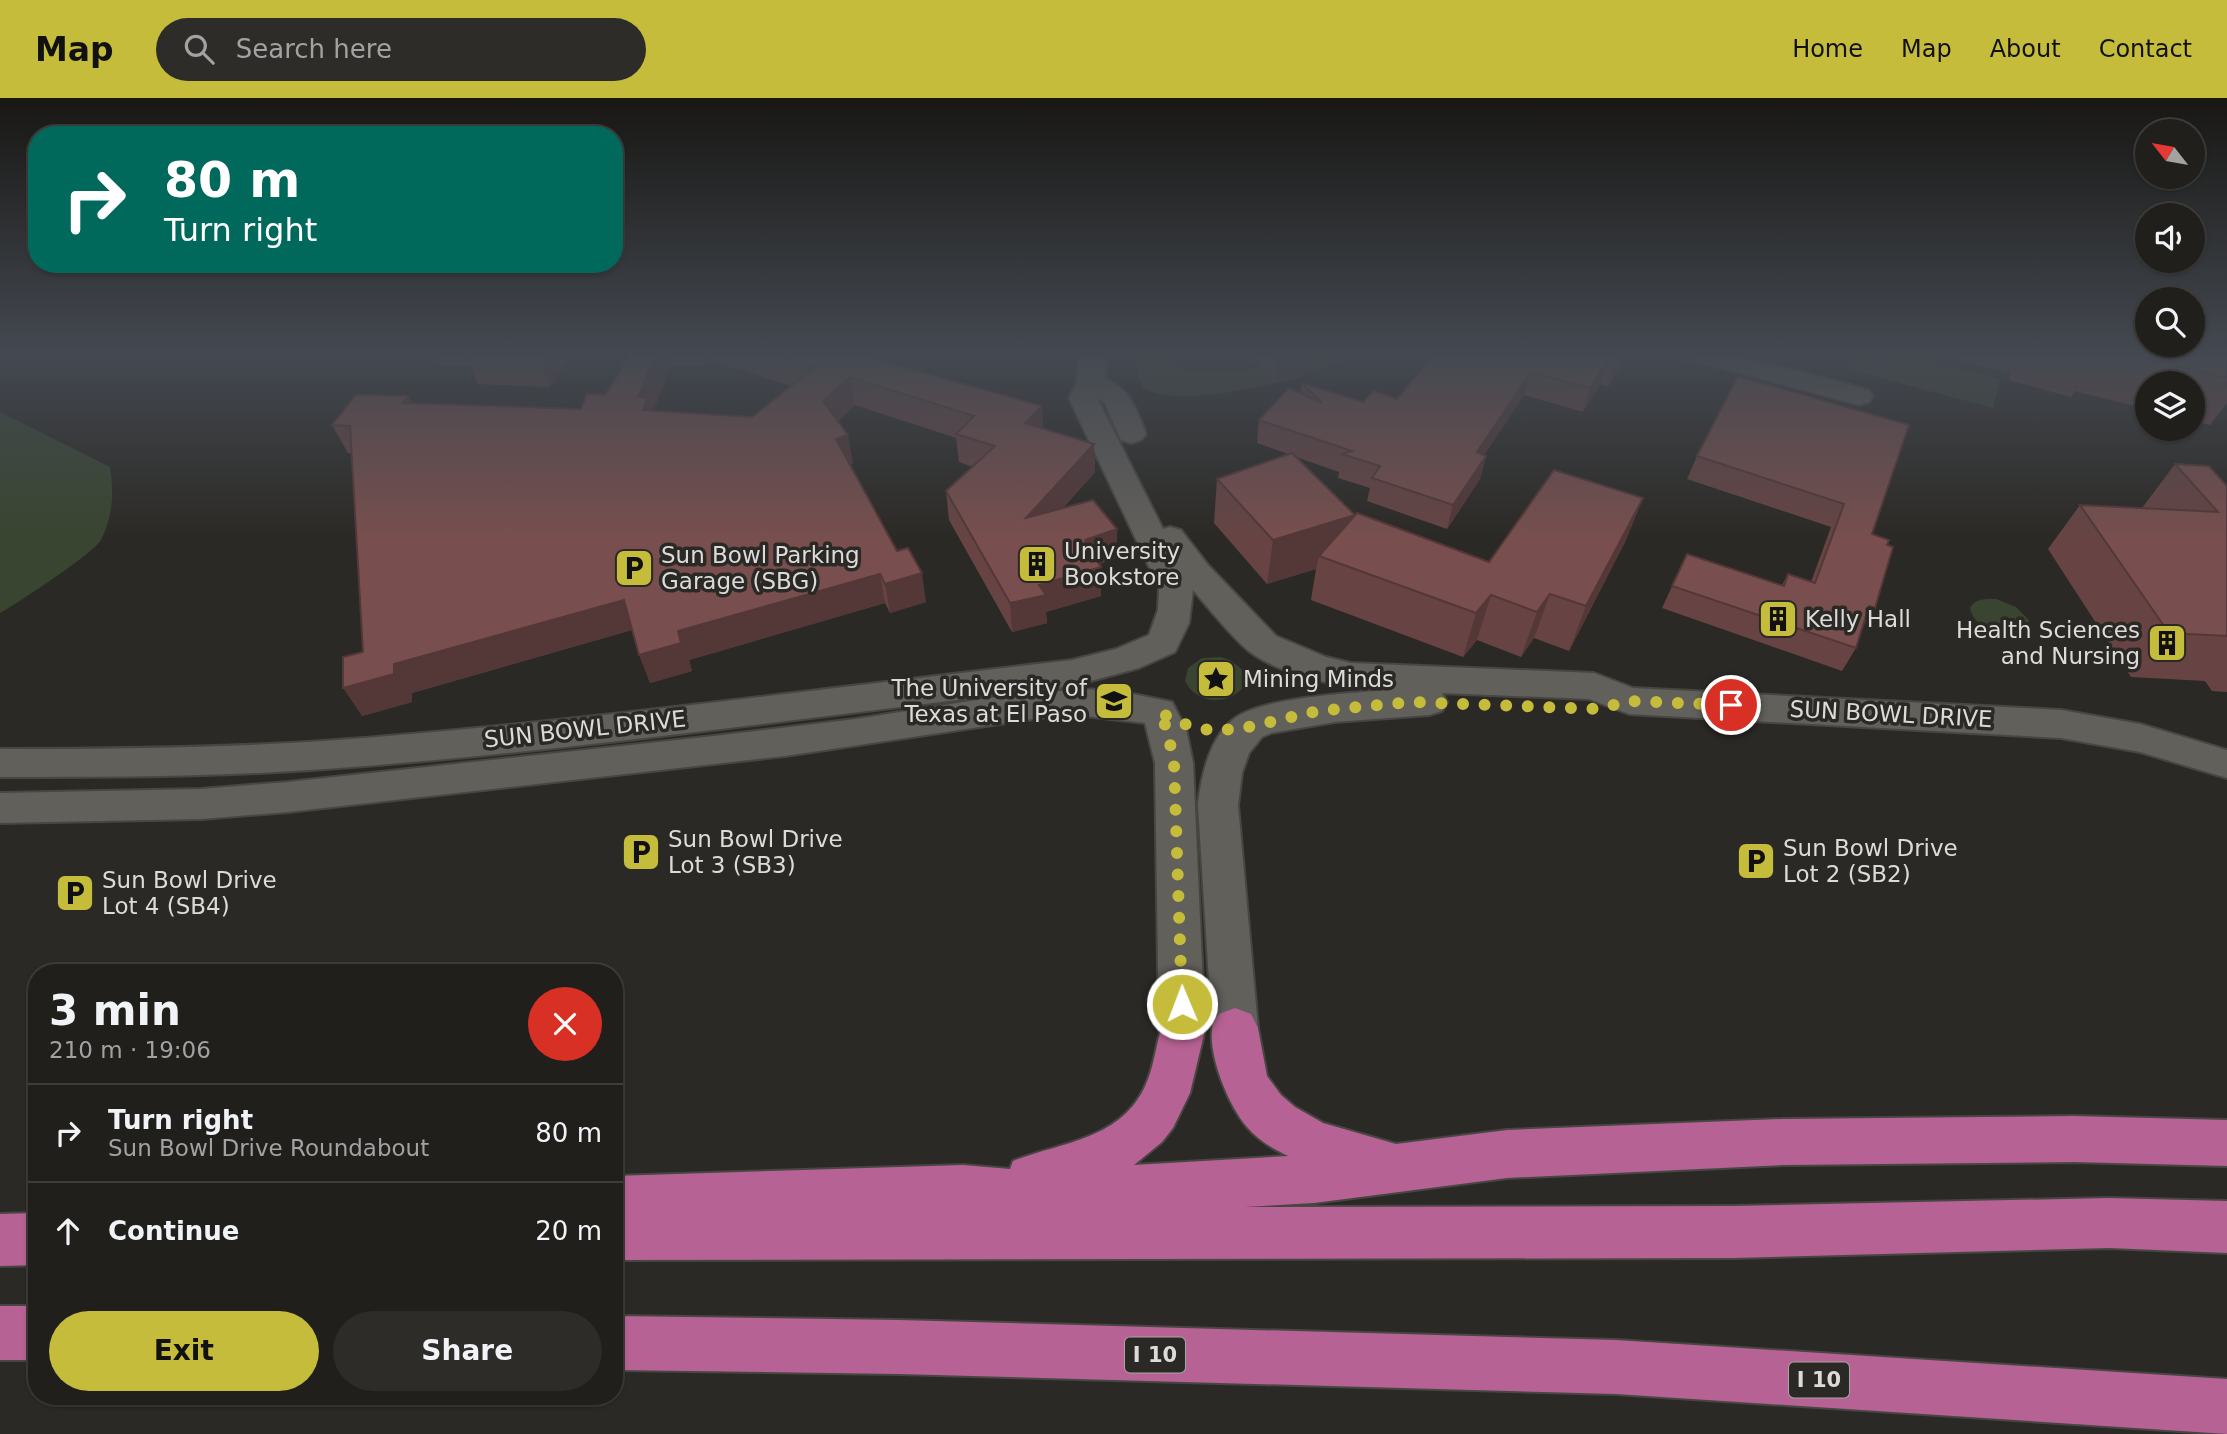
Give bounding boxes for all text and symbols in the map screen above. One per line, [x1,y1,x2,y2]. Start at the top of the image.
search box [156,18,646,81]
text: Map [35,30,114,69]
icon: search [180,30,218,68]
text: Search here [236,34,392,64]
text: Home [1792,35,1863,63]
text: Map [1901,35,1952,63]
text: About [1990,35,2061,63]
text: Contact [2099,35,2192,63]
north arrow [2135,119,2205,189]
map controls [2135,119,2205,441]
text: 80 m [164,152,300,209]
icon: right [49,154,140,245]
button: sound [2135,203,2205,273]
text: Turn right [164,211,317,249]
button: search [2135,287,2205,357]
button: layers [2135,371,2205,441]
place label: University Bookstore [1064,538,1180,590]
place label: Sun Bowl Parking Garage (SBG) [661,542,860,594]
building icon: University Bookstore [1016,543,1058,585]
parking icon: Sun Bowl Parking Garage (SBG) [613,547,655,589]
building icon: Kelly Hall [1757,598,1799,640]
place label: Kelly Hall [1805,606,1911,632]
place label: Health Sciences and Nursing [1956,617,2140,669]
building icon: Health Sciences and Nursing [2146,622,2188,664]
place icon: Mining Minds [1195,658,1237,700]
place label: Mining Minds [1243,666,1394,692]
place label: The University of Texas at El Paso [890,675,1088,727]
pin [1701,675,1761,735]
school or university icon: The University of Texas at El Paso [1093,680,1135,722]
icon: arrive [1712,686,1750,724]
street label: SUN BOWL DRIVE [1789,696,1993,732]
street label: SUN BOWL DRIVE [483,705,687,753]
place label: Sun Bowl Drive Lot 3 (SB3) [668,826,843,878]
parking icon: Sun Bowl Drive Lot 3 (SB3) [620,831,662,873]
place label: Sun Bowl Drive Lot 2 (SB2) [1783,835,1958,887]
parking icon: Sun Bowl Drive Lot 2 (SB2) [1735,840,1777,882]
place label: Sun Bowl Drive Lot 4 (SB4) [102,867,277,919]
parking icon: Sun Bowl Drive Lot 4 (SB4) [54,872,96,914]
position arrow [1145,967,1219,1041]
text: 3 min [49,986,181,1035]
button: close [528,987,602,1061]
text: 210 m · 19:06 [49,1037,211,1063]
text: Turn right [108,1105,253,1135]
icon: right [49,1114,87,1152]
text: 80 m [535,1118,602,1148]
text: Sun Bowl Drive Roundabout [108,1135,429,1161]
icon: ahead [49,1212,87,1250]
text: Continue [108,1216,239,1246]
text: 20 m [535,1216,602,1246]
button: Exit [49,1311,319,1391]
button: Share [333,1311,602,1391]
road number: I 10 [1125,1338,1185,1372]
road number: I 10 [1789,1362,1849,1398]

